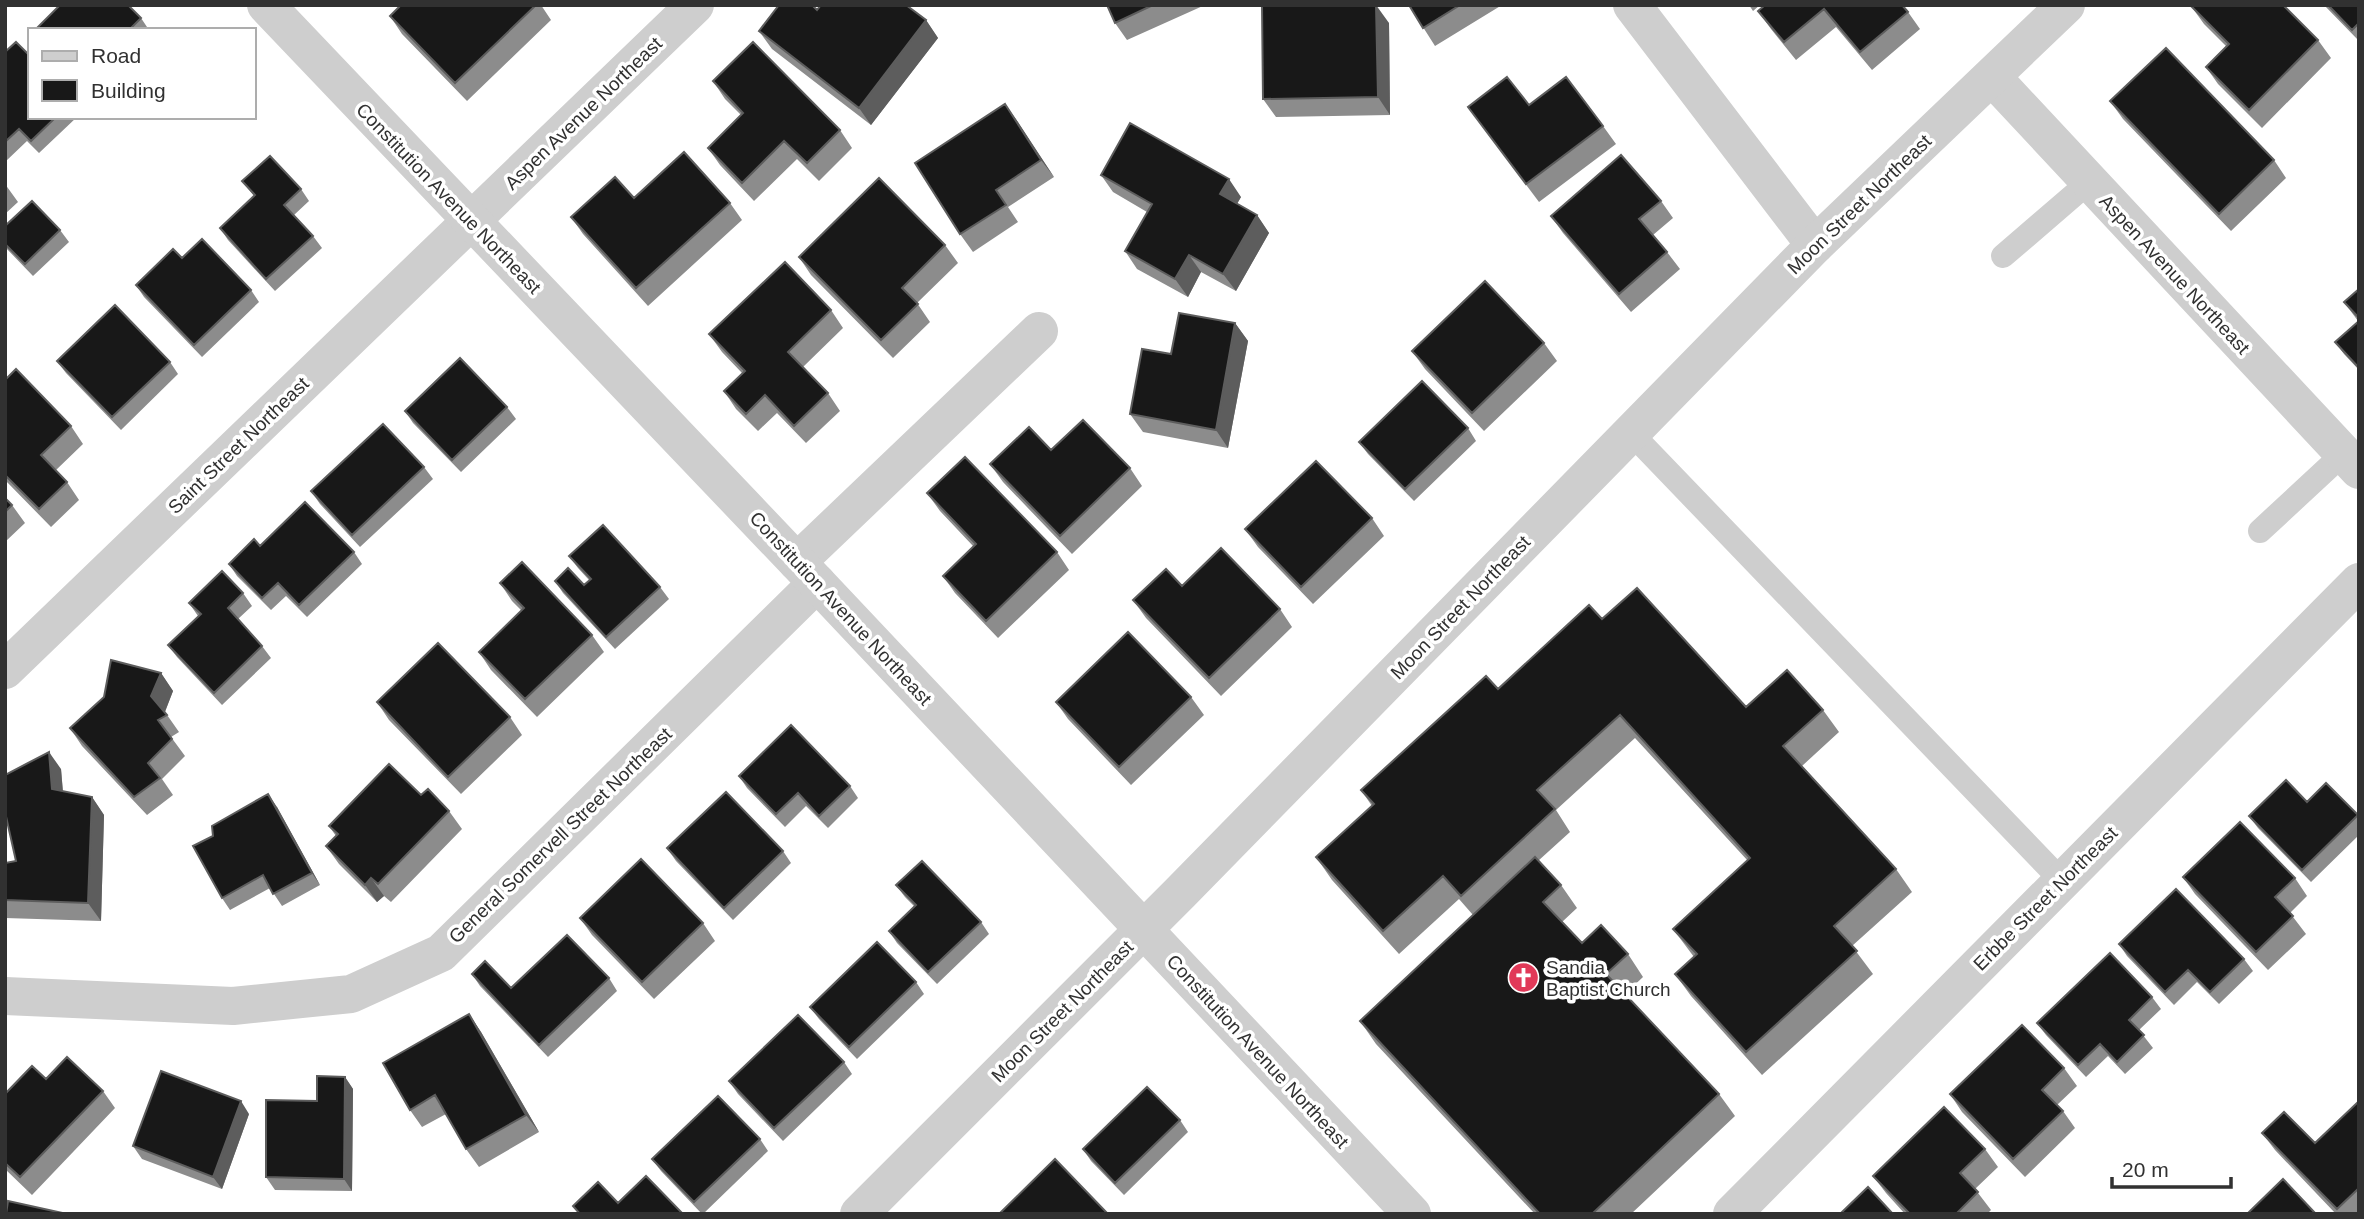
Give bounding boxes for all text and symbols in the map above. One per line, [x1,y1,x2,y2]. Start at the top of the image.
legend [28,28,256,119]
street label: Aspen Avenue Northeast [501,32,667,194]
text: Road [91,44,141,67]
text: Building [91,79,166,102]
street label: Constitution Avenue Northeast [352,99,546,298]
street label: Moon Street Northeast [1783,130,1936,278]
street label: Aspen Avenue Northeast [2095,190,2254,359]
street label: Saint Street Northeast [164,372,313,518]
street label: Constitution Avenue Northeast [746,507,936,710]
street label: Moon Street Northeast [1386,531,1535,683]
street label: General Somervell Street Northeast [445,723,676,947]
street label: Erbbe Street Northeast [1969,822,2122,974]
street label: Moon Street Northeast [987,936,1138,1086]
street label: Constitution Avenue Northeast [1163,950,1353,1153]
place label: Sandia Baptist Church [1546,957,1671,1000]
church icon: Sandia Baptist Church [1506,961,1540,995]
scale bar [2112,1146,2231,1190]
text: 20 m [2122,1158,2169,1181]

